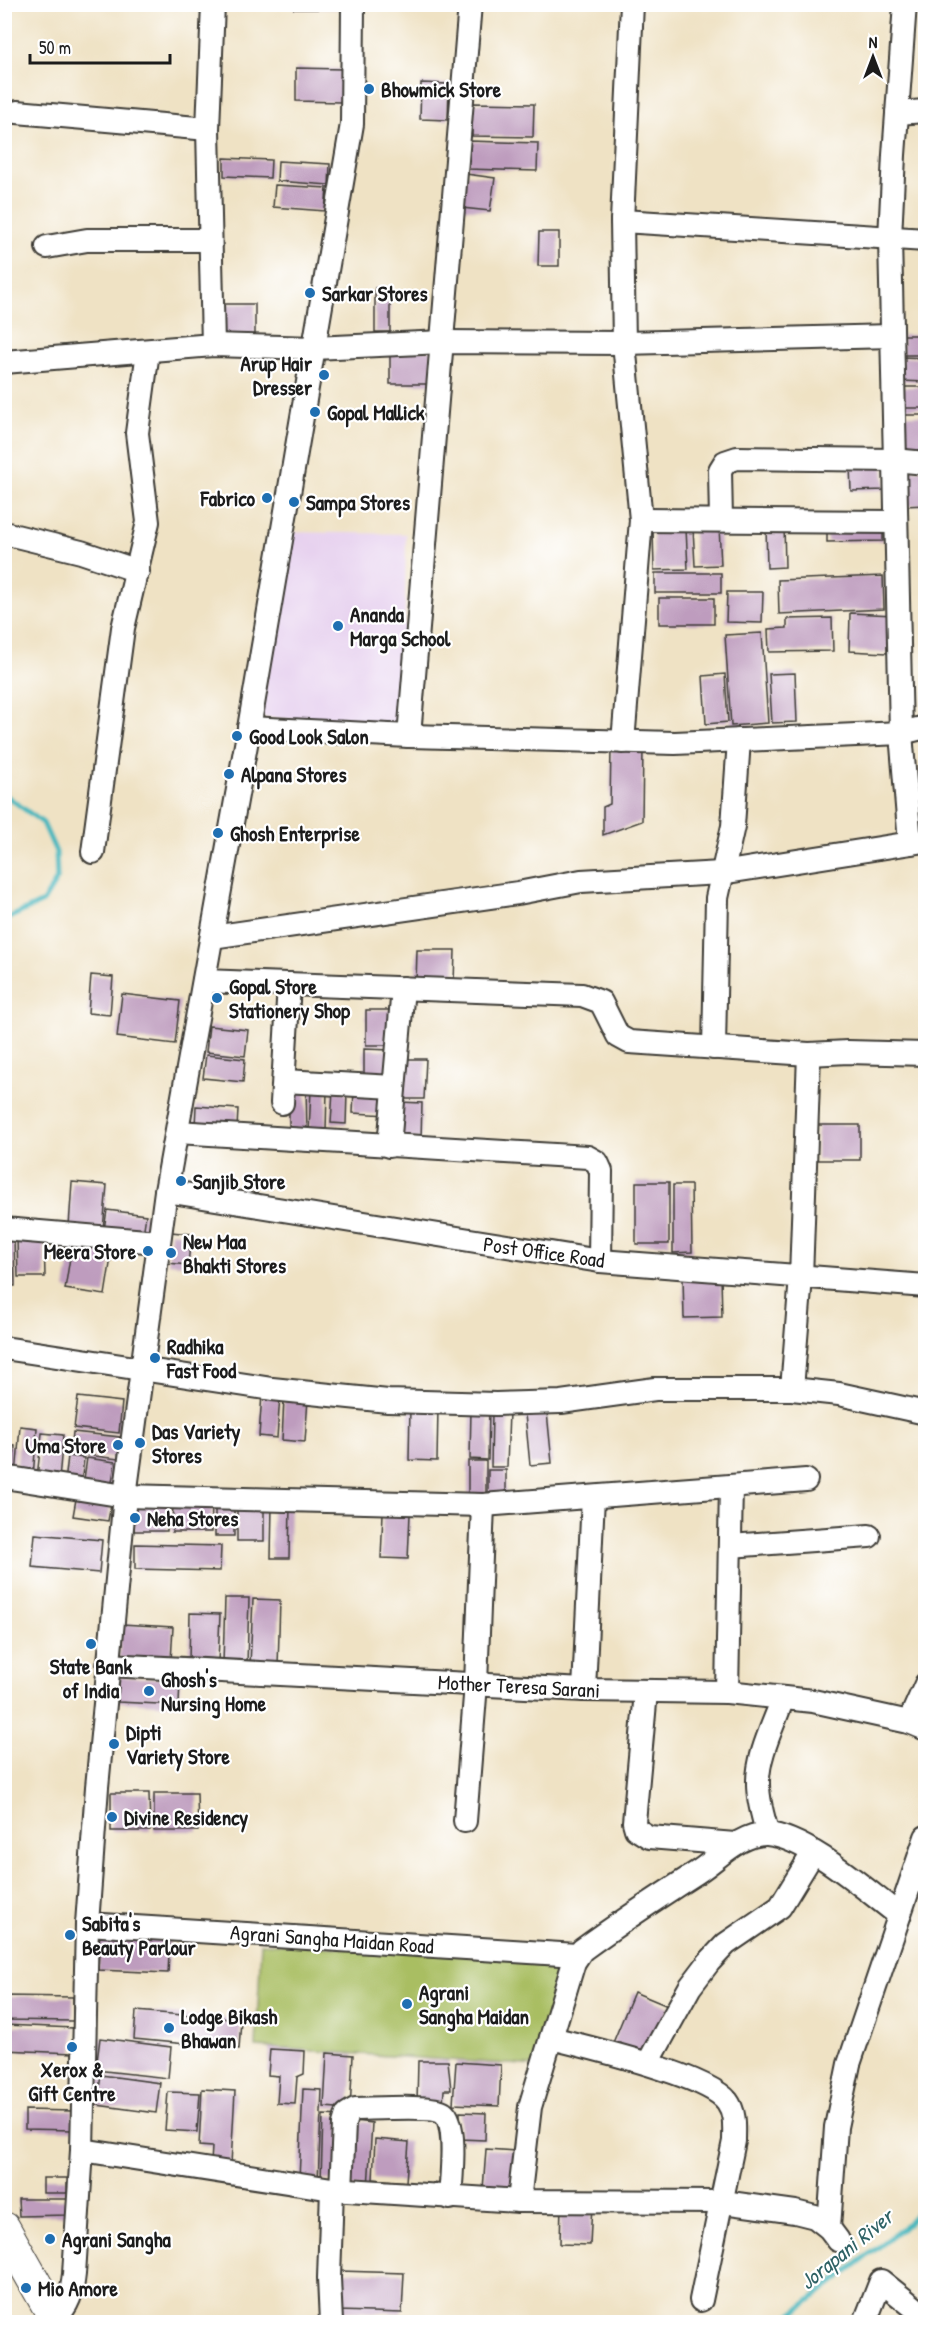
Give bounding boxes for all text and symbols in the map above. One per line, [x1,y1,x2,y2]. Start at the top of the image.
scale bar [30,27,170,65]
north arrow [843,27,903,87]
text: N [869,31,878,53]
text: 50 m [39,35,71,60]
place label: Bhowmick Store [381,75,502,104]
marker: Bhowmick Store [362,82,376,96]
place label: Sarkar Stores [322,279,428,308]
marker: Sarkar Stores [303,286,317,300]
place label: Arup Hair Dresser [241,349,313,402]
marker: Arup Hair Dresser [317,368,331,382]
place label: Gopal Mallick [327,398,425,428]
marker: Gopal Mallick [308,405,322,419]
place label: Fabrico [200,484,256,513]
place label: Sampa Stores [306,488,410,518]
marker: Fabrico [260,491,274,505]
marker: Sampa Stores [287,495,301,509]
place label: Ananda Marga School [350,600,451,654]
marker: Ananda Marga School [331,619,345,633]
place label: Good Look Salon [249,722,369,751]
marker: Good Look Salon [230,729,244,743]
place label: Alpana Stores [241,760,346,790]
marker: Alpana Stores [222,767,236,781]
place label: Ghosh Enterprise [230,819,360,849]
marker: Ghosh Enterprise [211,826,225,840]
place label: Gopal Store Stationery Shop [229,972,351,1026]
marker: Gopal Store Stationery Shop [210,991,224,1005]
place label: Sanjib Store [193,1167,286,1196]
marker: Sanjib Store [174,1174,188,1188]
place label: New Maa Bhakti Stores [183,1227,286,1280]
street label: Post Office Road [482,1229,606,1275]
place label: Meera Store [44,1237,137,1266]
marker: Meera Store [141,1244,155,1258]
marker: New Maa Bhakti Stores [164,1246,178,1260]
place label: Radhika Fast Food [166,1332,237,1385]
marker: Radhika Fast Food [148,1351,162,1365]
place label: Das Variety Stores [152,1417,241,1470]
place label: Uma Store [25,1431,107,1460]
marker: Das Variety Stores [133,1436,147,1450]
marker: Uma Store [111,1438,125,1452]
place label: Neha Stores [147,1504,238,1533]
marker: Neha Stores [128,1511,142,1525]
marker: State Bank of India [84,1637,98,1651]
place label: State Bank of India [50,1652,133,1705]
place label: Ghosh's Nursing Home [161,1665,267,1719]
street label: Mother Teresa Sarani [437,1667,601,1705]
marker: Ghosh's Nursing Home [142,1684,156,1698]
place label: Dipti Variety Store [126,1718,231,1772]
marker: Dipti Variety Store [107,1737,121,1751]
place label: Divine Residency [124,1803,248,1833]
marker: Divine Residency [105,1810,119,1824]
place label: Sabita's Beauty Parlour [82,1909,196,1963]
street label: Agrani Sangha Maidan Road [229,1917,435,1961]
marker: Sabita's Beauty Parlour [63,1928,77,1942]
place label: Agrani Sangha Maidan [419,1978,529,2032]
marker: Agrani Sangha Maidan [400,1997,414,2011]
place label: Lodge Bikash Bhawan [181,2002,277,2055]
marker: Lodge Bikash Bhawan [162,2021,176,2035]
marker: Xerox & Gift Centre [65,2040,79,2054]
place label: Xerox & Gift Centre [28,2055,116,2108]
water label: Jorapani River [793,2200,901,2296]
place label: Agrani Sangha [62,2225,171,2255]
marker: Agrani Sangha [43,2232,57,2246]
place label: Mio Amore [38,2274,119,2303]
marker: Mio Amore [19,2281,33,2295]

